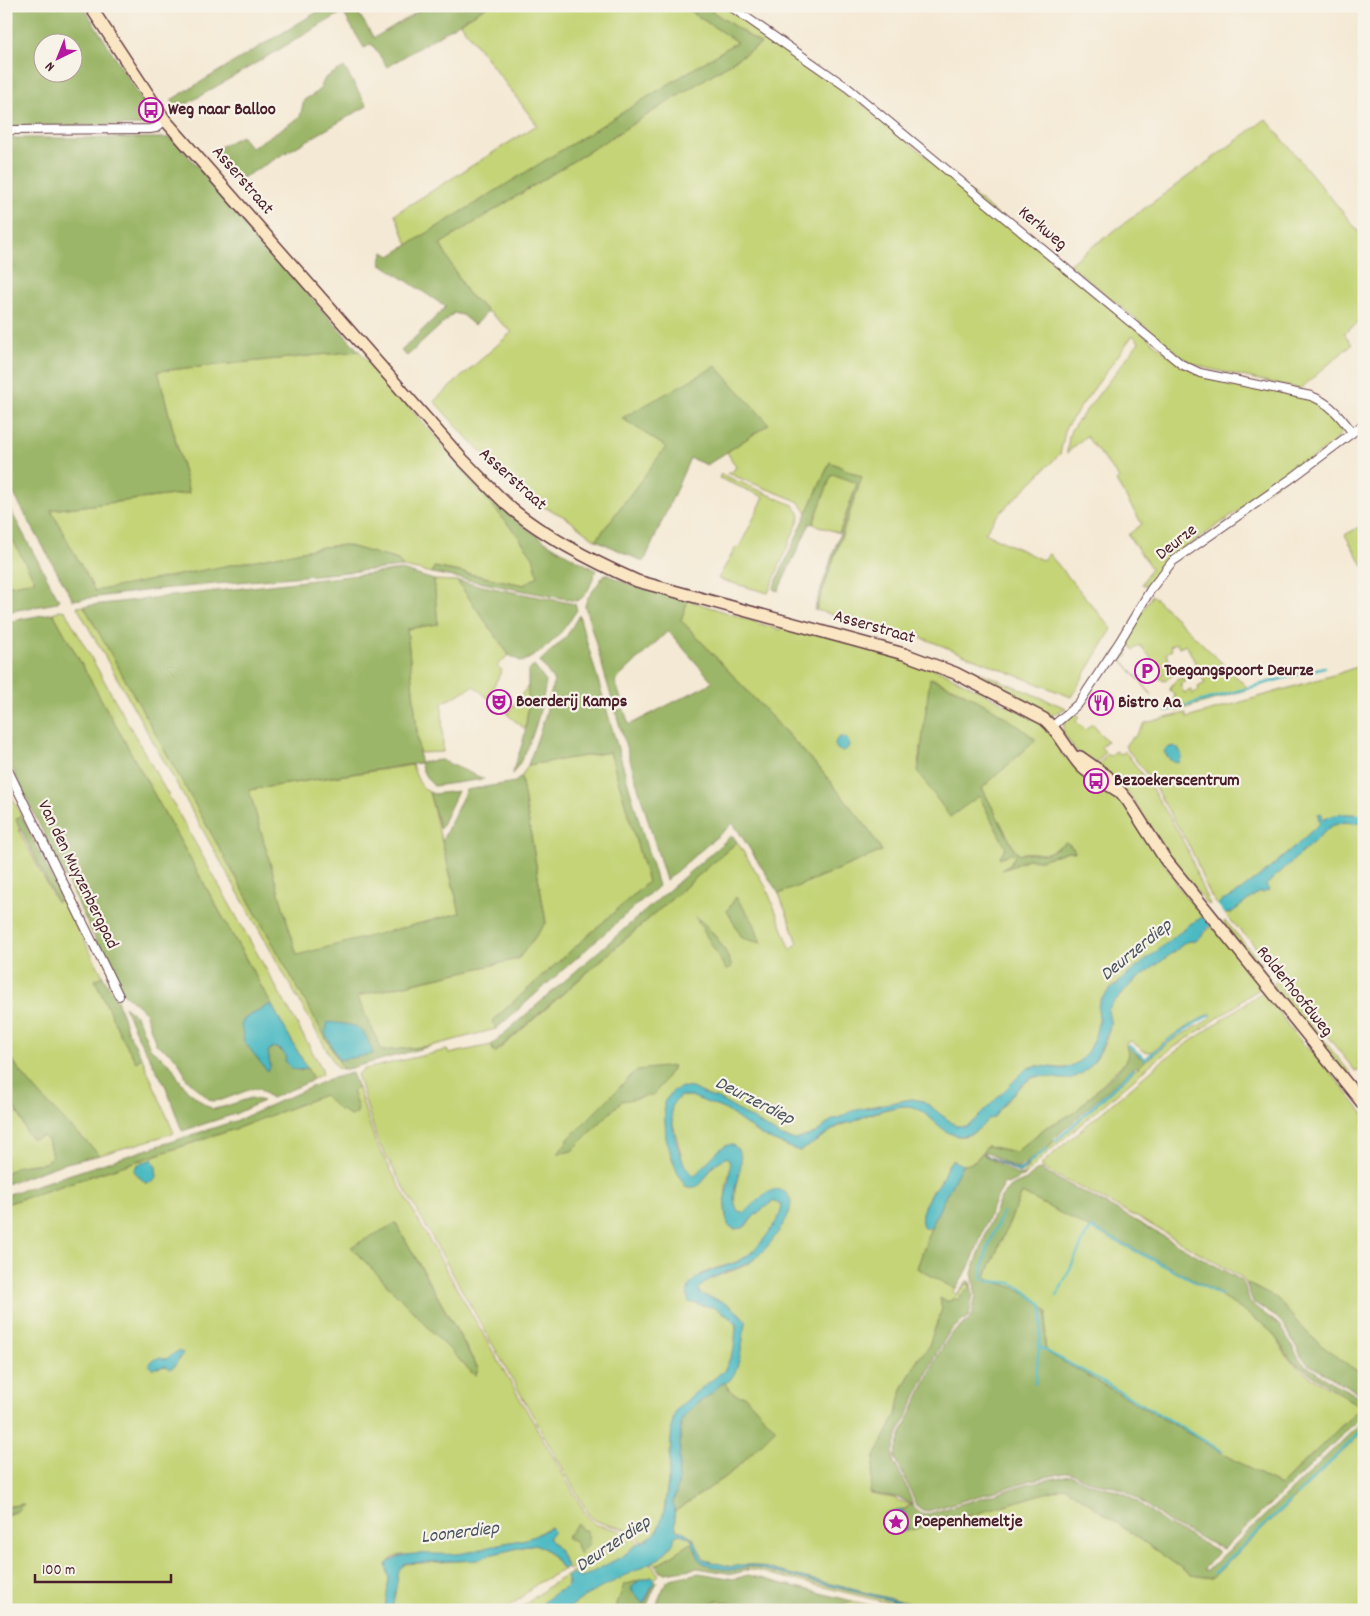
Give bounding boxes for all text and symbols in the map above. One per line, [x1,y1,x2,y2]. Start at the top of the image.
north arrow [32,32,82,82]
text: N [41,56,60,76]
bus stop icon: Weg naar Balloo [138,97,164,123]
place label: Weg naar Balloo [168,98,276,123]
street label: Asserstraat [205,141,279,221]
street label: Kerkweg [1012,201,1072,257]
street label: Asserstraat [472,443,552,518]
street label: Deurze [1151,519,1203,567]
street label: Asserstraat [830,604,918,652]
parking icon: Toegangspoort Deurze [1134,658,1160,684]
place label: Toegangspoort Deurze [1164,659,1314,684]
theatre icon: Boerderij Kamps [486,689,512,715]
place label: Boerderij Kamps [516,690,628,715]
restaurant icon: Bistro Aa [1088,690,1114,716]
place label: Bistro Aa [1118,691,1182,716]
bus stop icon: Bezoekerscentrum [1083,768,1109,794]
place label: Bezoekerscentrum [1114,769,1240,794]
street label: Van den Muyzenbergpad [30,797,124,953]
water label: Deurzerdiep [1095,913,1180,988]
street label: Rolderhoofdweg [1250,941,1339,1043]
water label: Deurzerdiep [710,1071,799,1134]
water label: Deurzerdiep [571,1509,658,1580]
place icon: Poepenhemeltje [883,1509,909,1535]
place label: Poepenhemeltje [914,1510,1023,1535]
water label: Loonerdiep [419,1516,502,1552]
scale bar [35,1551,171,1583]
text: 100 m [42,1560,75,1582]

